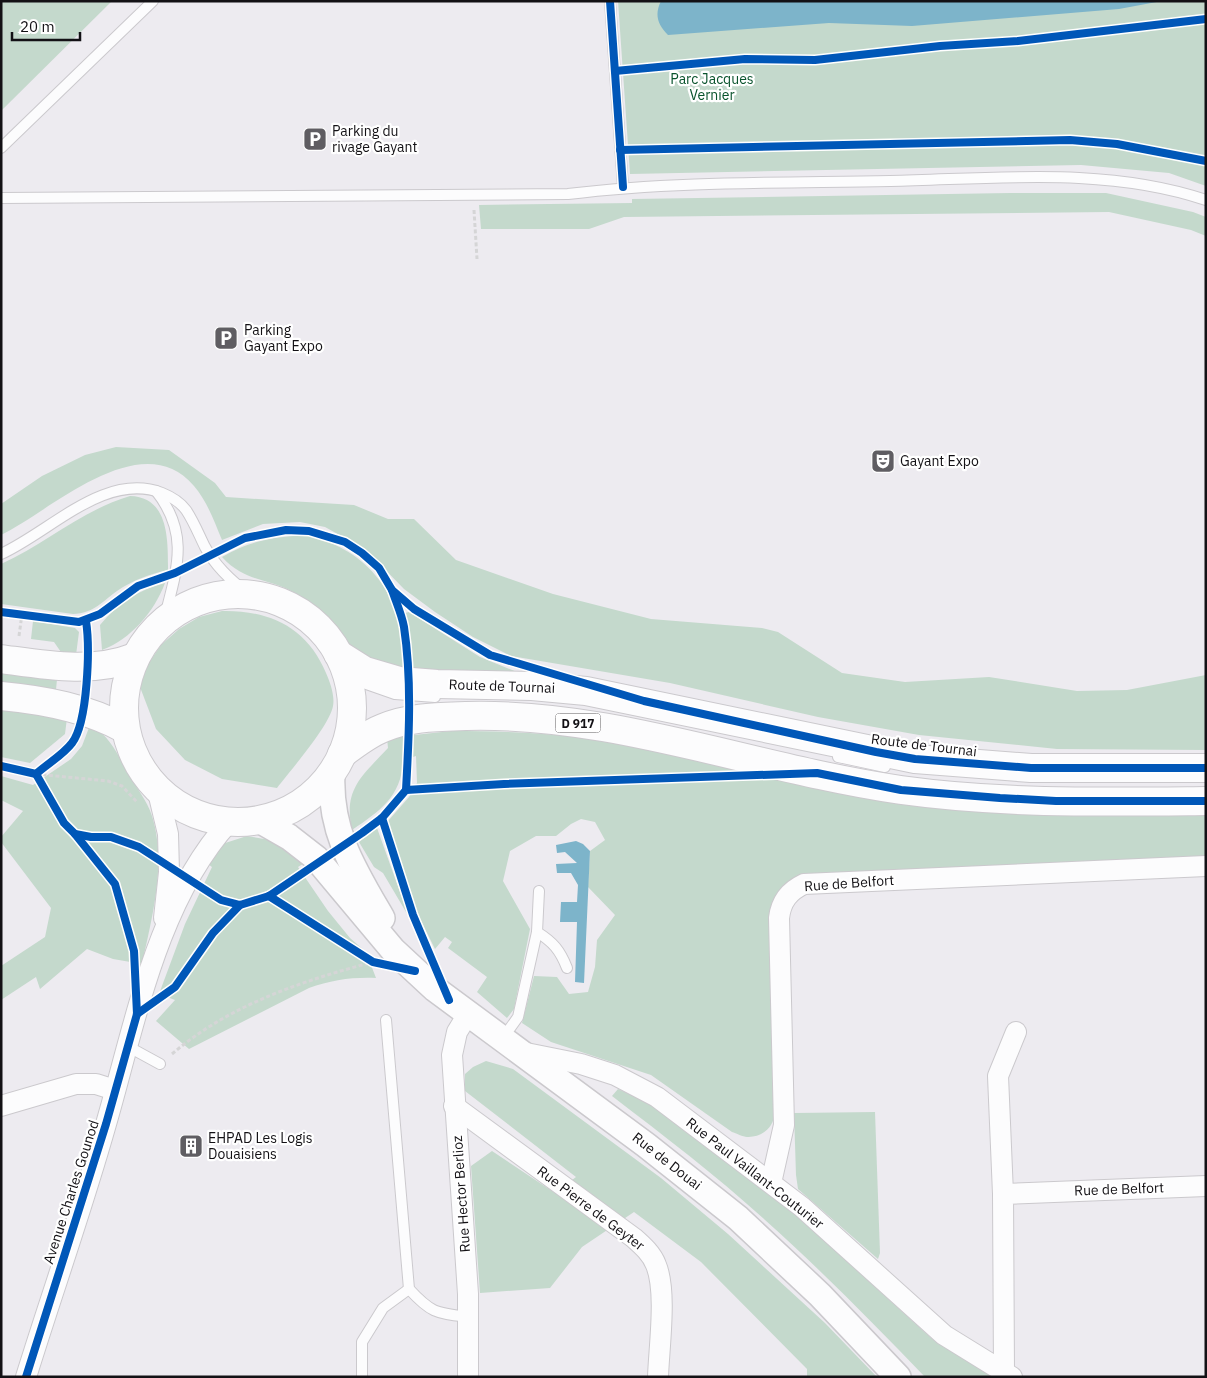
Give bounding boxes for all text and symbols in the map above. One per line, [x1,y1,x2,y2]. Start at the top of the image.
scale bar [12,10,80,42]
text: 20 m [20,17,55,36]
park label: Parc Jacques Vernier [670,70,754,104]
place label: Parking du rivage Gayant [332,122,418,156]
parking icon: Parking du rivage Gayant [302,126,328,152]
place label: Parking Gayant Expo [244,321,323,355]
parking icon: Parking Gayant Expo [213,325,239,351]
theatre icon: Gayant Expo [870,448,896,474]
place label: Gayant Expo [900,452,979,470]
street label: Route de Tournai [448,675,556,697]
road number: D 917 [556,714,600,732]
street label: Route de Tournai [870,730,978,760]
street label: Rue de Belfort [803,871,895,895]
street label: Rue Paul Vaillant-Couturier [682,1114,828,1232]
street label: Avenue Charles Gounod [39,1118,103,1266]
street label: Rue de Douai [629,1128,705,1194]
place label: EHPAD Les Logis Douaisiens [208,1129,313,1163]
building icon: EHPAD Les Logis Douaisiens [178,1133,204,1159]
street label: Rue Hector Berlioz [448,1134,474,1253]
street label: Rue Pierre de Geyter [534,1162,648,1254]
street label: Rue de Belfort [1074,1178,1164,1200]

